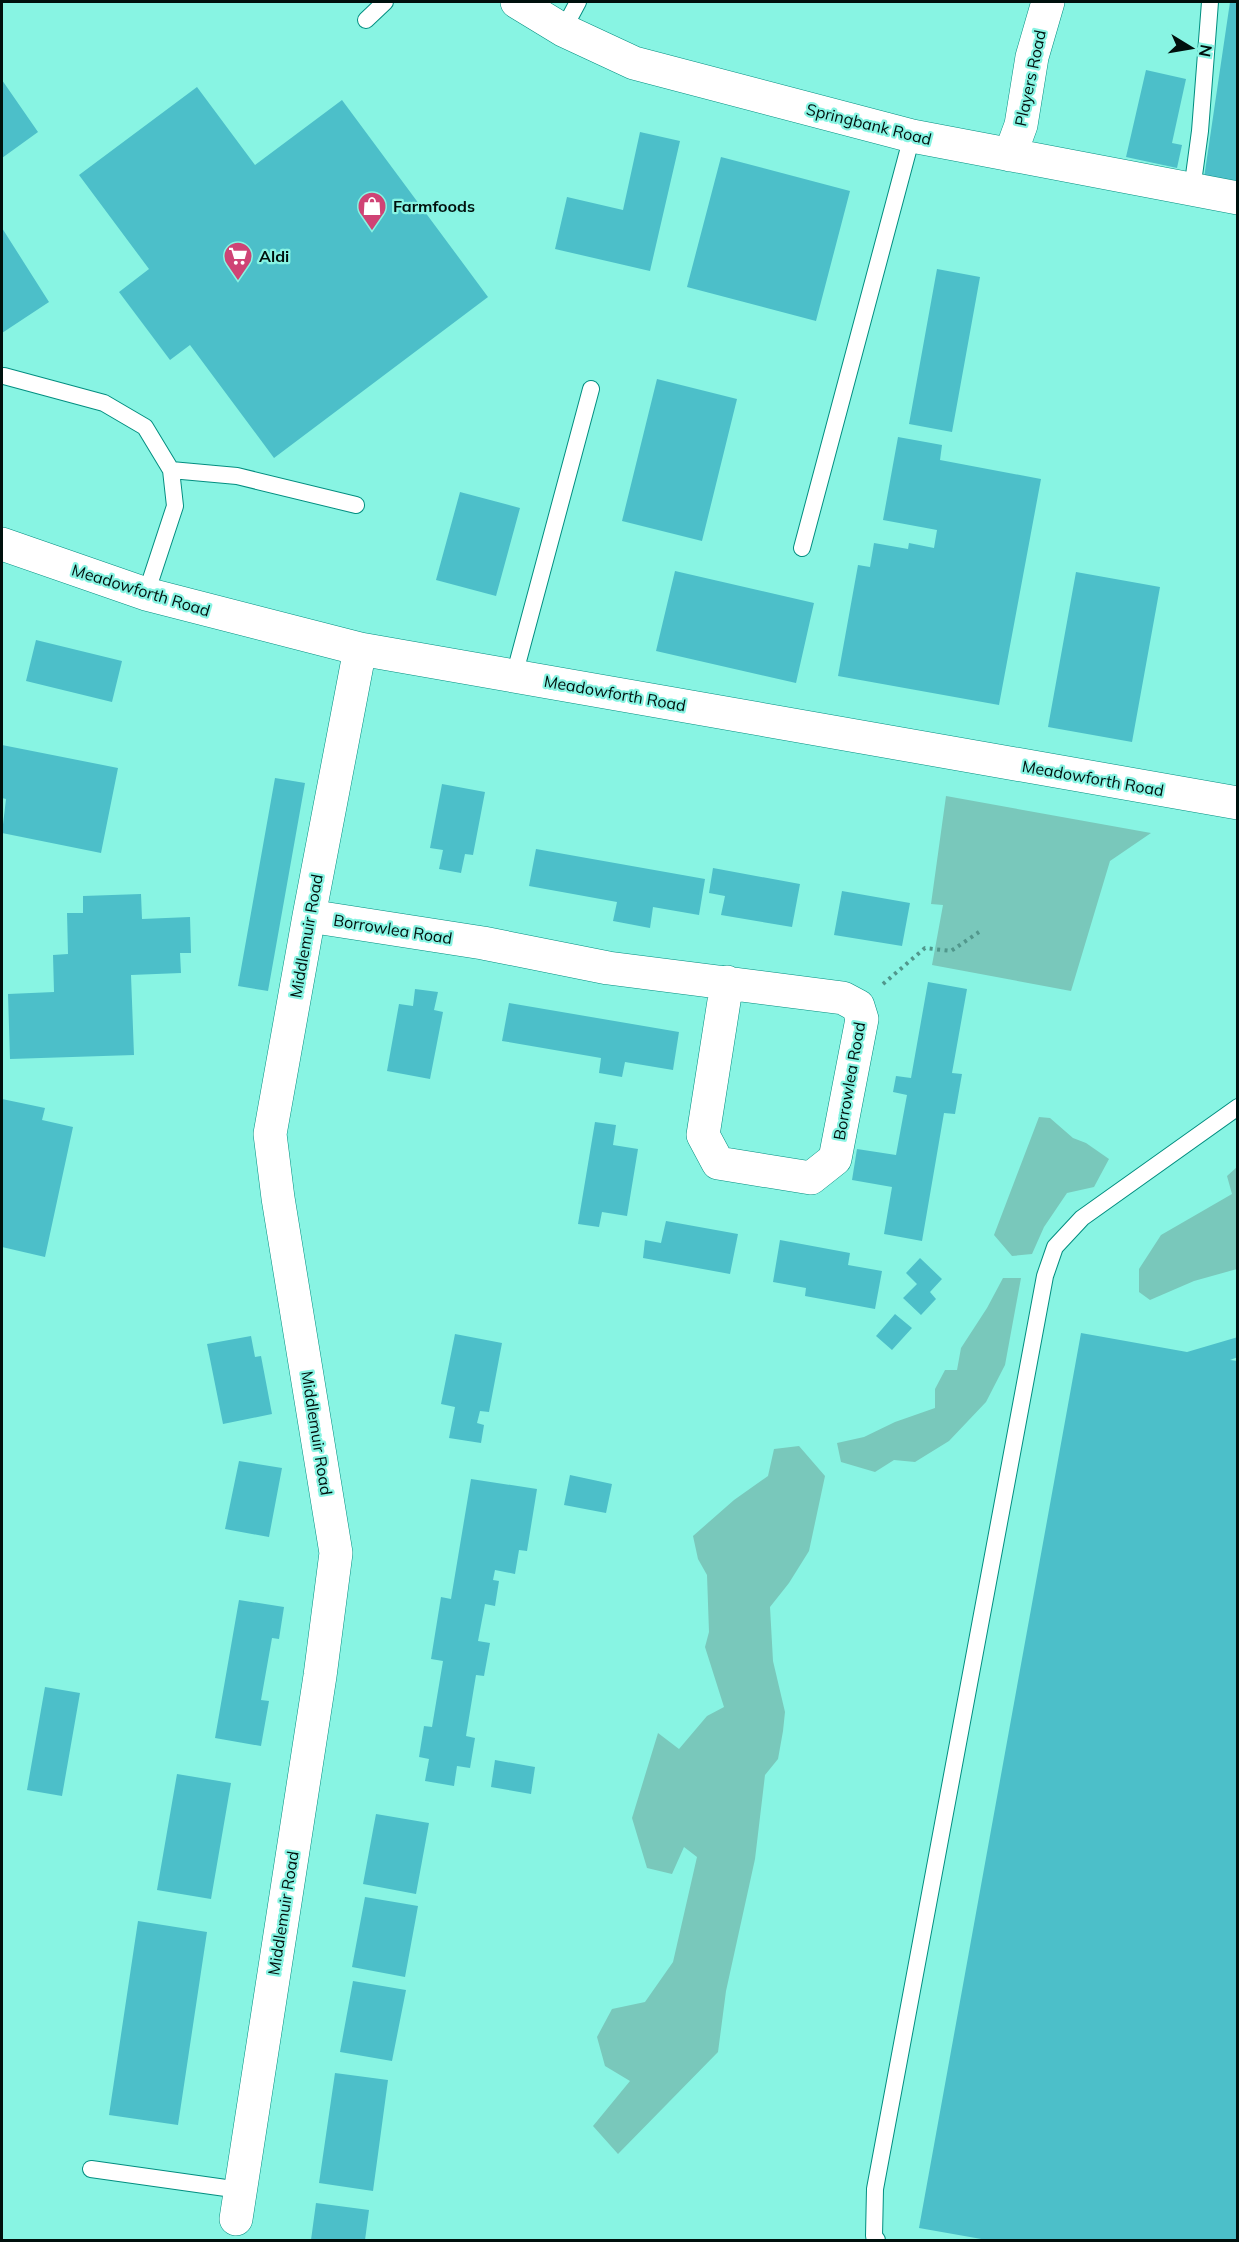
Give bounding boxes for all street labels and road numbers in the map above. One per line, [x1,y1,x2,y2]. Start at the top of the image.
street label: Players Road [1010,28,1050,128]
street label: Springbank Road [804,99,934,149]
street label: Meadowforth Road [69,559,213,621]
street label: Meadowforth Road [543,671,687,715]
street label: Meadowforth Road [1021,756,1165,800]
street label: Middlemuir Road [285,872,327,1000]
street label: Borrowlea Road [332,910,454,948]
street label: Borrowlea Road [829,1020,869,1142]
street label: Middlemuir Road [297,1369,337,1497]
street label: Middlemuir Road [263,1849,303,1977]

